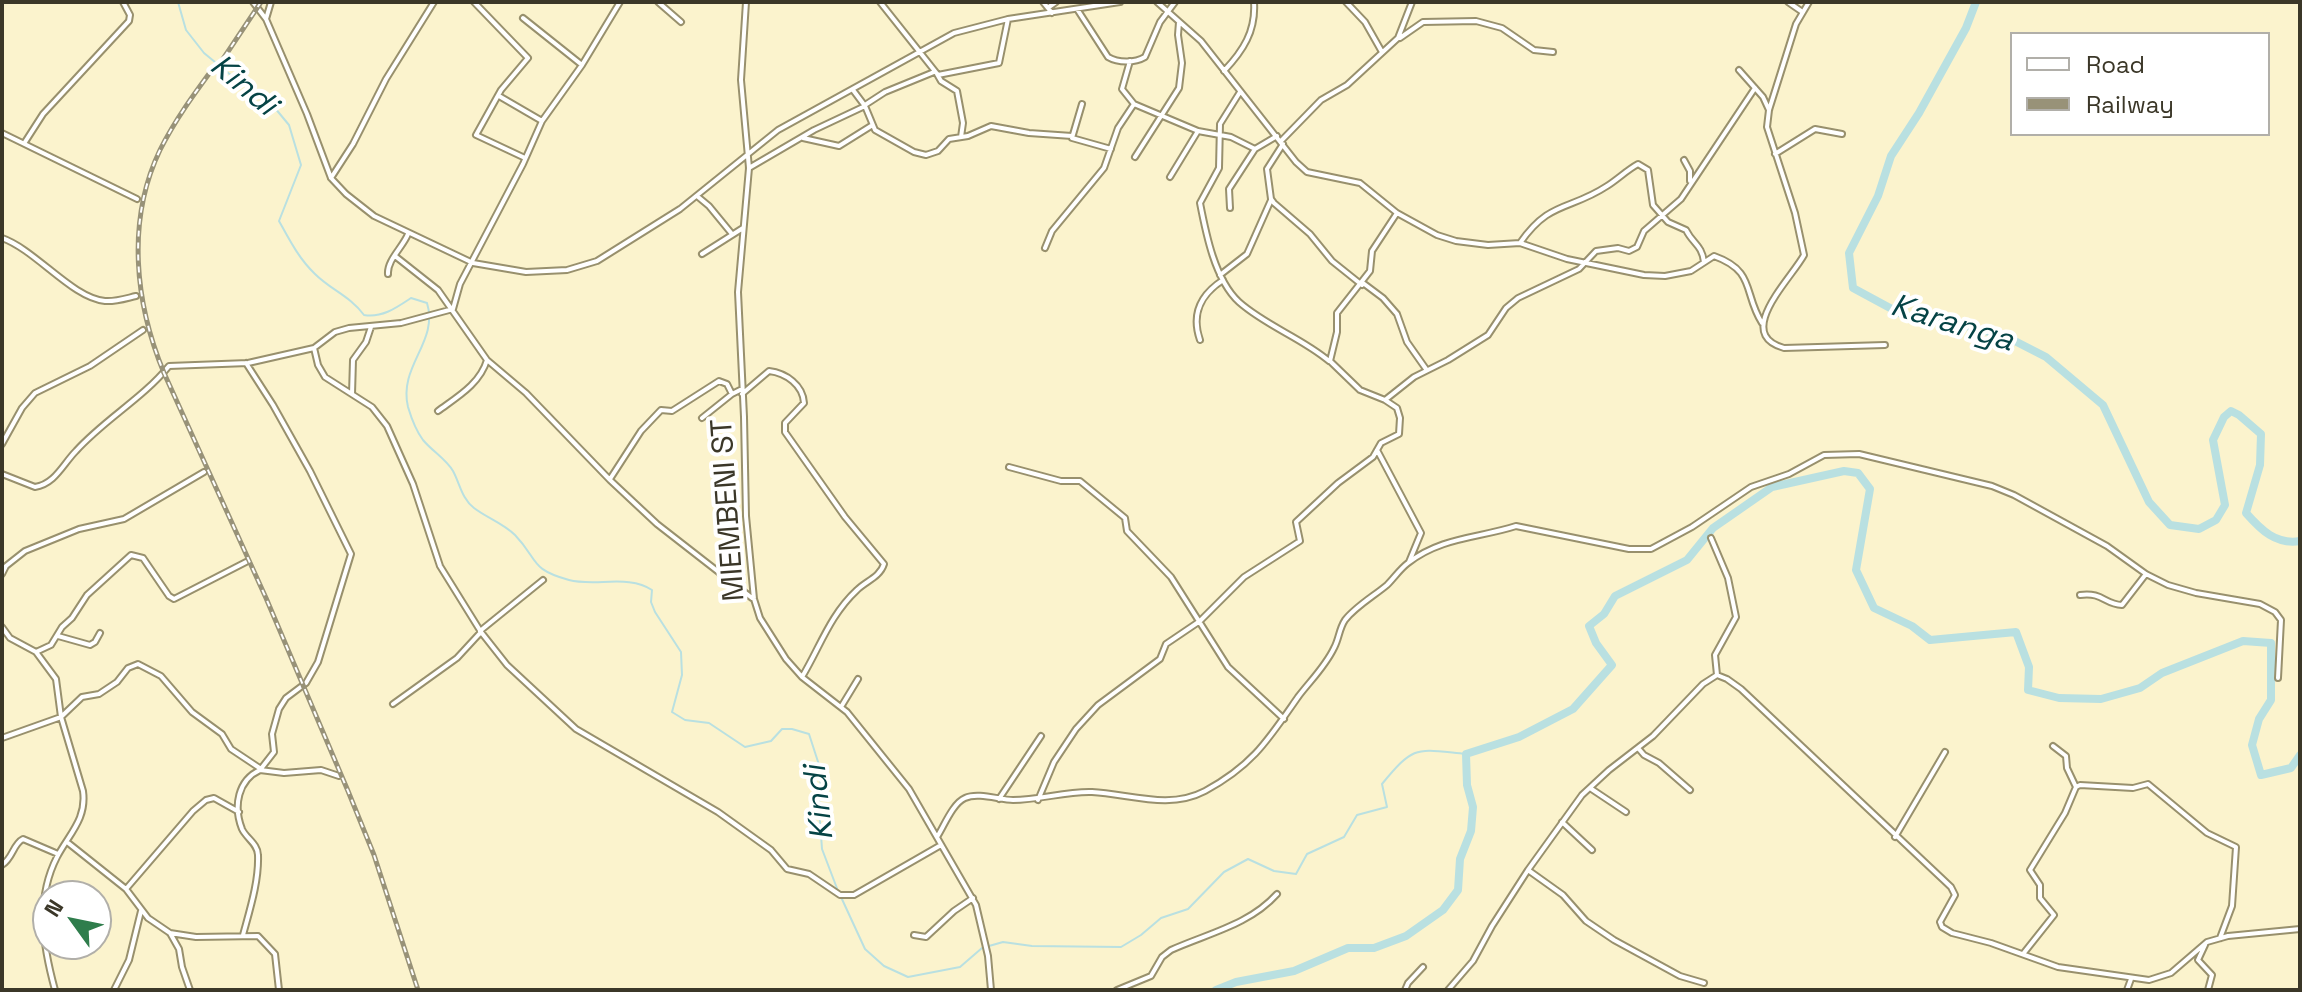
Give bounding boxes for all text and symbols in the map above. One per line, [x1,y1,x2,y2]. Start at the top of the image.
legend [2010,32,2270,136]
water label: Kindi [202,47,284,125]
text: Road [2086,49,2145,80]
text: Railway [2086,89,2174,120]
water label: Karanga [1886,287,2018,361]
street label: MIEMBENI ST [705,418,753,602]
water label: Kindi [797,763,843,843]
north arrow [32,880,112,960]
text: N [38,894,69,922]

